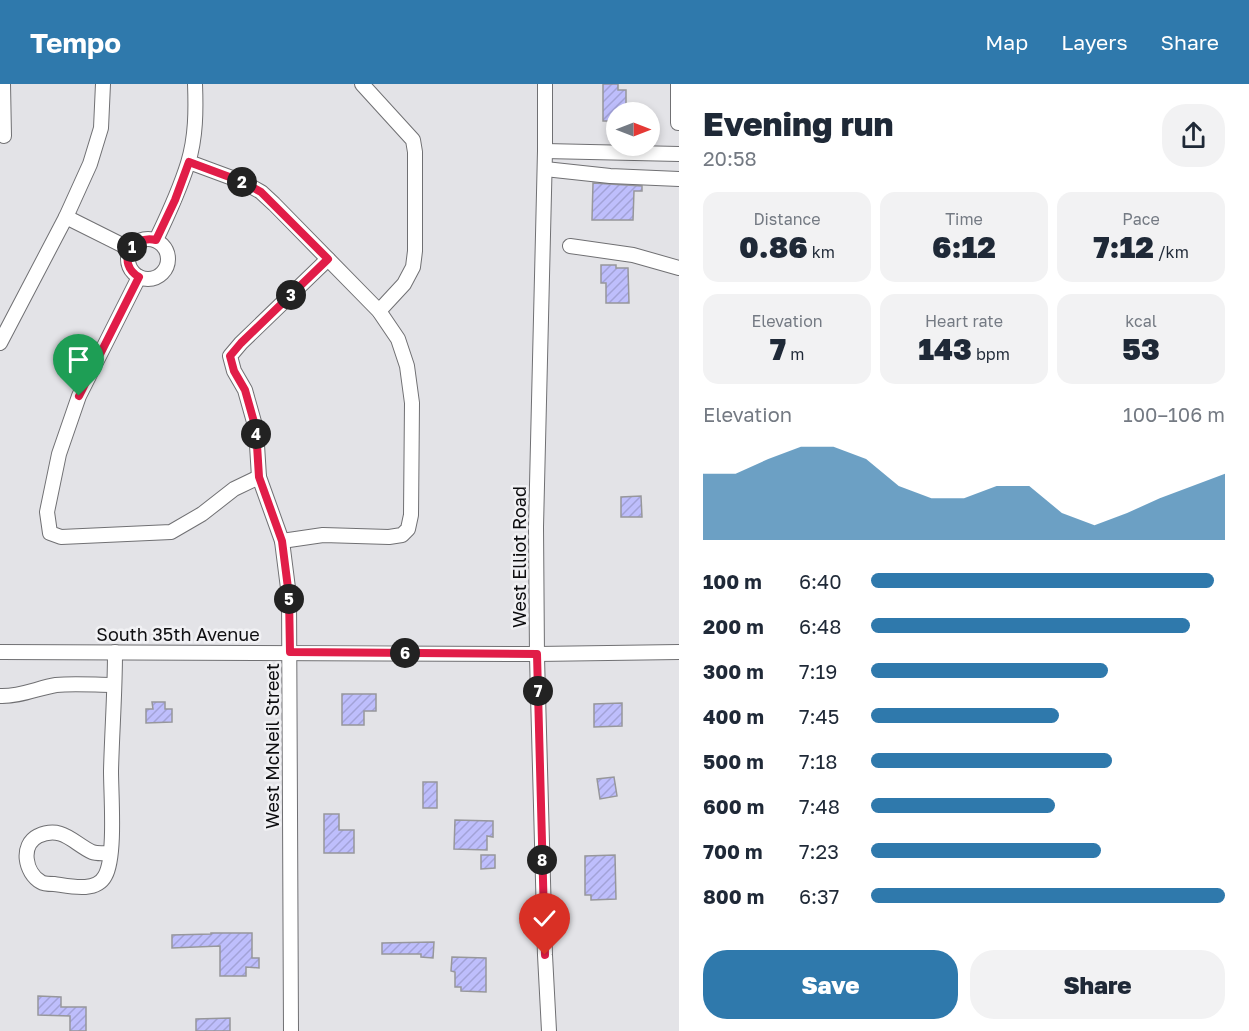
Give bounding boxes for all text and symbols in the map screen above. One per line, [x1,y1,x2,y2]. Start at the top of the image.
text: Tempo [30,26,121,59]
text: Map [985,29,1028,55]
text: Layers [1061,29,1128,55]
text: Share [1161,29,1219,55]
north arrow [606,102,660,156]
map controls [606,102,660,156]
text: Evening run [703,104,894,143]
button: share [1162,104,1225,167]
text: 20:58 [703,146,757,170]
pin: 2 [227,167,257,197]
text: 2 [237,172,247,192]
text: Distance [753,209,821,229]
text: Time [945,209,983,229]
text: Pace [1122,209,1160,229]
text: 0.86 [739,229,808,265]
text: 6:12 [932,229,996,265]
text: 7:12 [1093,229,1154,265]
pin: 1 [117,232,147,262]
text: 1 [128,237,136,257]
text: km [808,242,835,262]
text: /km [1154,242,1189,262]
pin: 3 [276,280,306,310]
text: 3 [286,285,296,305]
text: Elevation [751,311,823,331]
text: Heart rate [925,311,1003,331]
text: kcal [1125,311,1157,331]
text: 7 [770,331,786,367]
text: 143 [918,331,972,367]
text: 53 [1122,331,1160,367]
pin [53,334,104,396]
icon: arrive [62,343,95,376]
text: m [786,344,804,364]
text: bpm [972,344,1010,364]
text: Elevation [703,402,792,426]
text: 100–106 m [1123,402,1225,426]
pin: 4 [241,419,271,449]
text: 4 [251,424,261,444]
street label: West Elliot Road [508,486,530,628]
text: 100 m [703,569,762,593]
text: 6:40 [799,569,842,593]
pin: 5 [274,584,304,614]
text: 5 [284,589,294,609]
text: 200 m [703,614,764,638]
text: 6:48 [799,614,842,638]
street label: South 35th Avenue [96,623,260,645]
pin: 6 [390,638,420,668]
text: 6 [400,643,410,663]
text: 300 m [703,659,764,683]
text: 7:19 [799,659,837,683]
street label: West McNeil Street [261,663,283,829]
pin: 7 [523,676,553,706]
text: 7 [534,681,542,701]
text: 400 m [703,704,764,728]
text: 7:45 [799,704,839,728]
text: 500 m [703,749,764,773]
text: 7:18 [799,749,838,773]
text: 600 m [703,794,764,818]
text: 7:48 [799,794,840,818]
text: 700 m [703,839,762,863]
text: 7:23 [799,839,839,863]
pin: 8 [527,845,557,875]
text: 8 [537,850,547,870]
text: 800 m [703,884,764,908]
text: 6:37 [799,884,839,908]
pin [519,893,570,955]
icon: check [528,902,561,935]
button: Save [703,950,958,1019]
button: Share [970,950,1225,1019]

